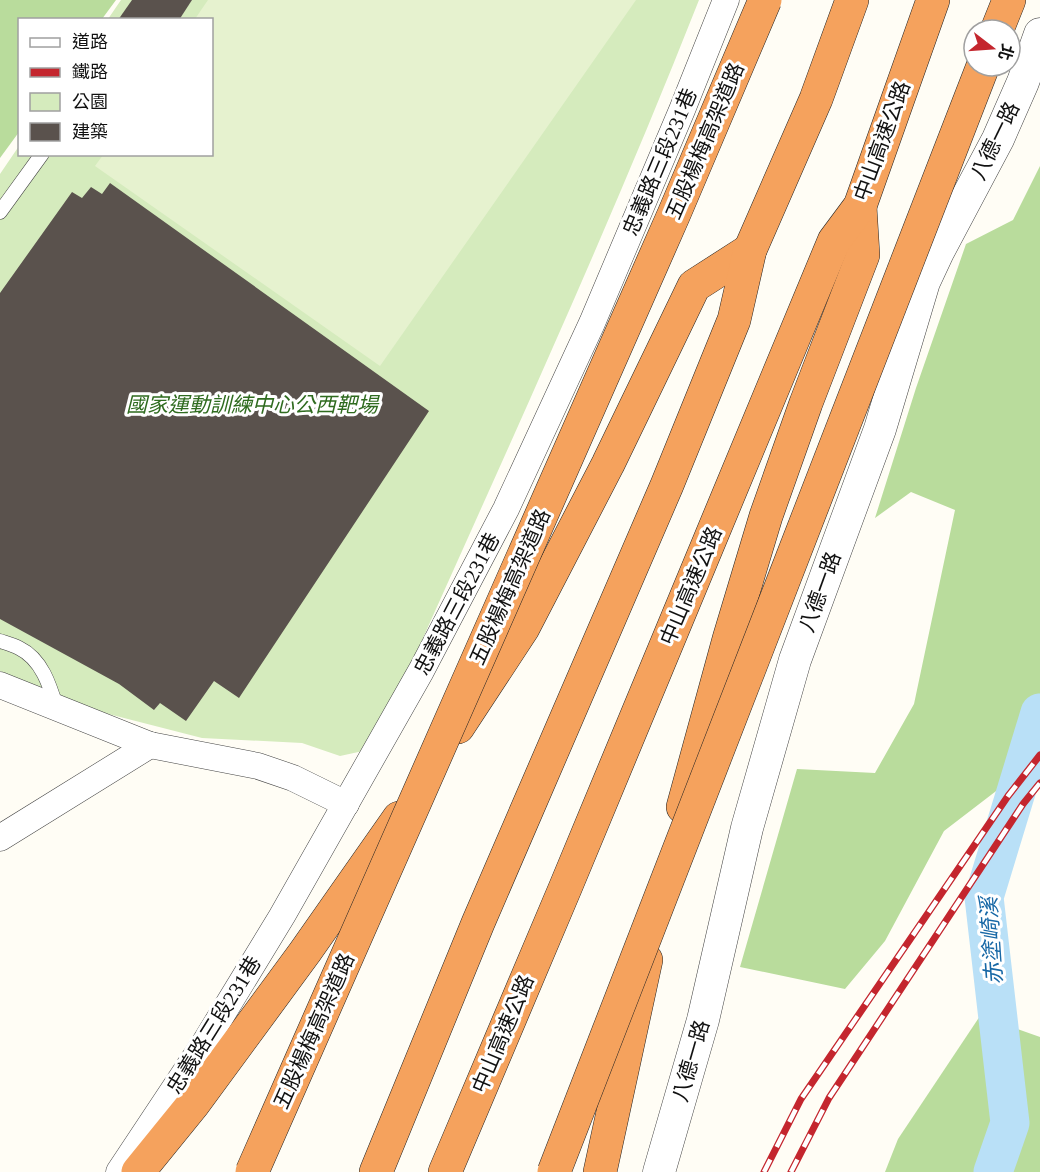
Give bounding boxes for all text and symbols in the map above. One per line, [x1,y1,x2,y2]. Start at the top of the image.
legend [18,18,213,156]
north arrow [962,18,1022,78]
text: 道路 [72,32,108,52]
text: 北 [995,42,1016,62]
street label: 五股楊梅高架道路 [661,59,749,223]
text: 鐵路 [72,62,108,82]
street label: 中山高速公路 [849,78,915,204]
street label: 忠義路三段231巷 [618,85,702,239]
text: 公園 [72,92,108,112]
street label: 八德一路 [966,98,1024,184]
text: 建築 [72,122,108,142]
park label: 國家運動訓練中心公西靶場 [126,393,380,417]
street label: 五股楊梅高架道路 [465,505,555,669]
street label: 中山高速公路 [655,523,727,649]
street label: 忠義路三段231巷 [409,529,505,679]
street label: 八德一路 [794,548,846,636]
water label: 赤塗崎溪 [976,893,1007,986]
street label: 五股楊梅高架道路 [269,949,359,1113]
street label: 忠義路三段231巷 [162,952,266,1098]
street label: 中山高速公路 [467,971,539,1097]
street label: 八德一路 [668,1017,714,1105]

